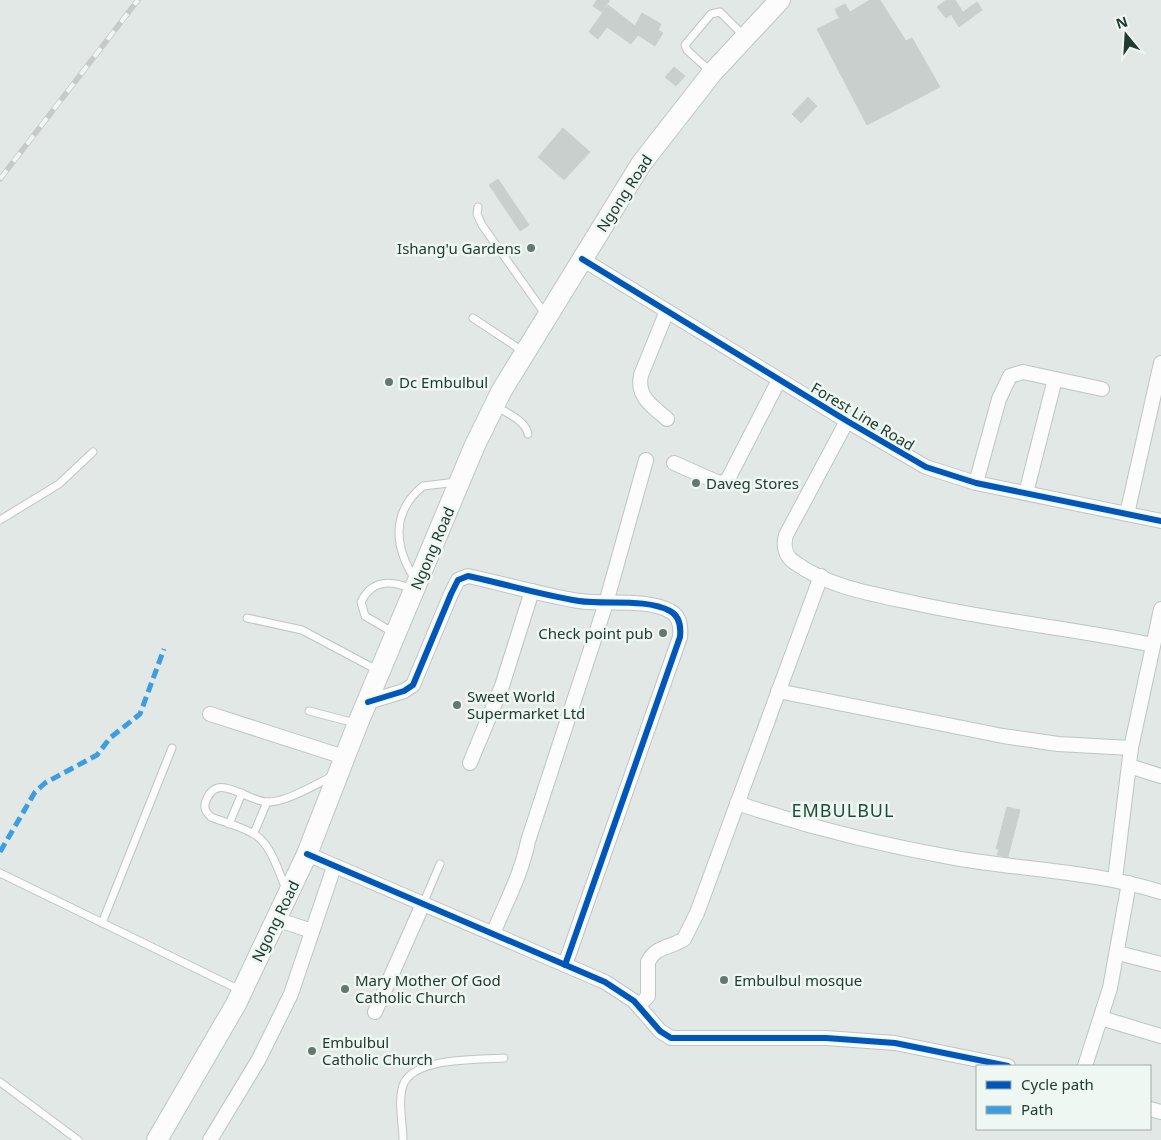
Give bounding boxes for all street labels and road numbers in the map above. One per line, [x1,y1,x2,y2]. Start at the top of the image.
street label: Ngong Road [592,151,656,235]
street label: Forest Line Road [808,377,918,455]
street label: Ngong Road [406,504,458,592]
street label: Ngong Road [247,877,303,965]

